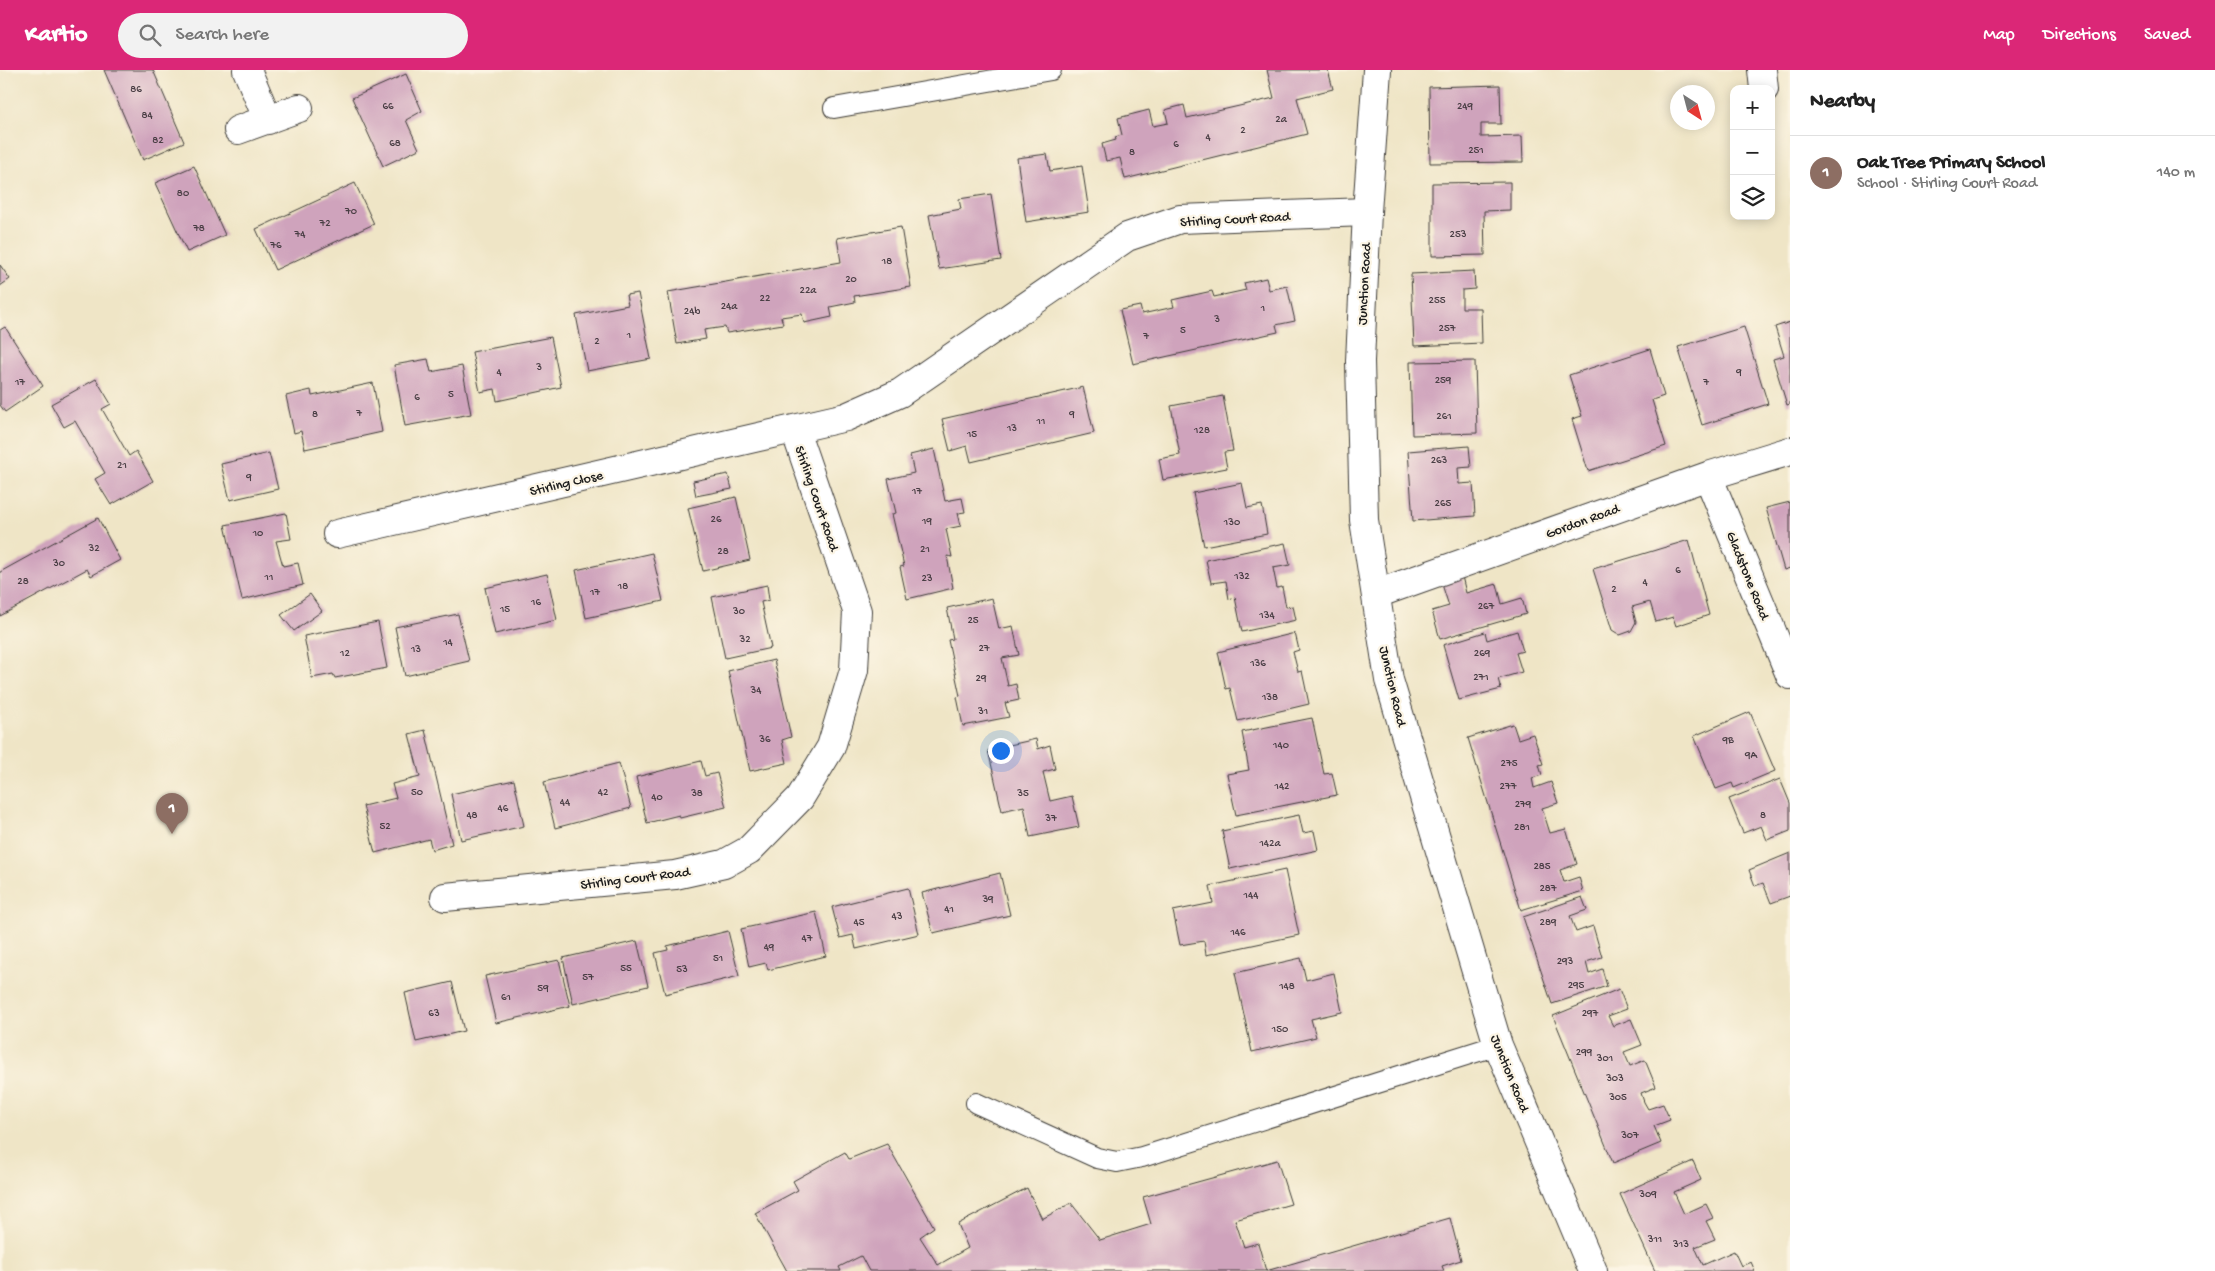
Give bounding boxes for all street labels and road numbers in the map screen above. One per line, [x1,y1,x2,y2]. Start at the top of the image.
street label: Stirling Court Road [1180,209,1292,232]
street label: Junction Road [1355,241,1376,326]
street label: Stirling Court Road [790,444,842,555]
street label: Stirling Close [528,468,606,501]
street label: Gordon Road [1544,501,1624,544]
street label: Gladstone Road [1721,529,1773,624]
street label: Junction Road [1374,645,1409,730]
street label: Stirling Court Road [580,864,693,895]
street label: Junction Road [1485,1033,1533,1117]

